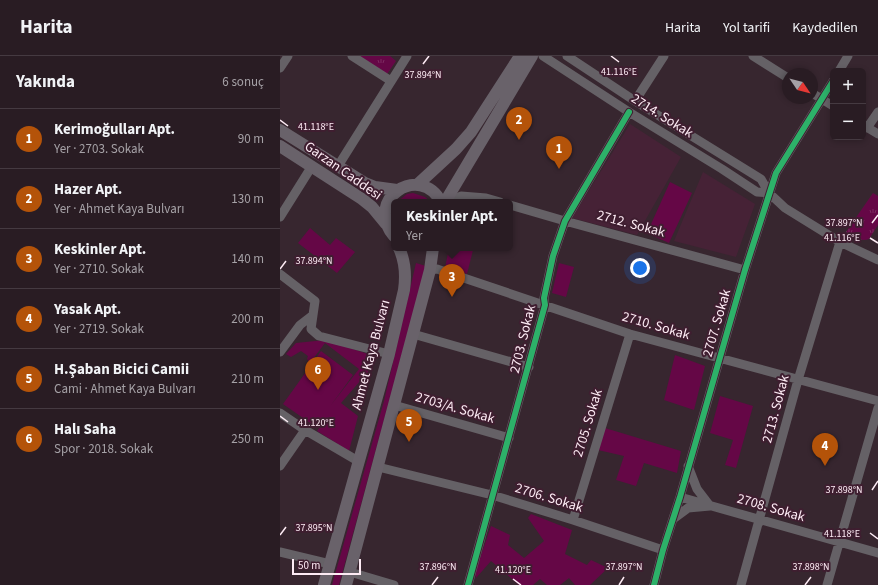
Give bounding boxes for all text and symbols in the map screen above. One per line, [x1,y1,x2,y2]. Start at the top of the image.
text: Harita [20,14,73,41]
text: Harita [665,18,701,38]
text: Yol tarifi [723,18,770,38]
text: Kaydedilen [792,18,858,38]
text: 41.116°E [601,65,637,79]
text: 37.894°N [404,68,442,82]
north arrow [782,68,818,104]
map controls [830,68,866,140]
button: + [830,68,866,104]
text: Yakında [16,70,75,94]
text: 6 sonuç [222,73,264,91]
street label: 2714. Sokak [627,89,697,143]
button: − [830,104,866,140]
pin: 2 [506,107,532,140]
text: Kerimoğulları Apt. [54,119,175,140]
text: 41.118°E [298,120,334,134]
text: 1 [26,130,32,148]
text: 90 m [238,130,264,148]
pin: 1 [546,136,572,169]
street label: Garzan Caddesi [300,137,386,205]
text: Yer · 2703. Sokak [54,140,144,158]
text: Hazer Apt. [54,179,122,200]
text: 2 [26,190,32,208]
text: 130 m [231,190,264,208]
popup [391,199,513,251]
text: Yer · Ahmet Kaya Bulvarı [54,200,184,218]
street label: 2712. Sokak [595,205,667,243]
text: Keskinler Apt. [406,206,498,227]
text: 37.897°N [825,216,863,230]
text: Yer [406,227,423,245]
text: 41.116°E [824,231,860,245]
text: Keskinler Apt. [54,239,146,260]
text: 3 [26,250,32,268]
text: 140 m [231,250,264,268]
text: 37.894°N [295,254,333,268]
your location [630,258,650,278]
text: Yer · 2710. Sokak [54,260,144,278]
pin: 3 [439,264,465,297]
street label: 2707. Sokak [698,287,736,359]
street label: Ahmet Kaya Bulvarı [347,298,395,412]
text: Yasak Apt. [54,299,121,320]
street label: 2703. Sokak [505,303,541,375]
street label: 2710. Sokak [620,307,692,345]
text: 4 [26,310,32,328]
text: 200 m [231,310,264,328]
text: Yer · 2719. Sokak [54,320,144,338]
pin: 6 [305,357,331,390]
text: H.Şaban Bicici Camii [54,359,189,380]
text: 5 [26,370,32,388]
text: 210 m [231,370,264,388]
street label: 2713. Sokak [757,373,795,445]
text: Cami · Ahmet Kaya Bulvarı [54,380,196,398]
street label: 2703/A. Sokak [413,387,497,429]
street label: 2705. Sokak [568,387,608,459]
pin: 5 [396,409,422,442]
text: 41.120°E [298,416,334,430]
text: Halı Saha [54,419,116,440]
text: 6 [26,430,32,448]
text: 250 m [231,430,264,448]
pin: 4 [812,433,838,466]
text: Spor · 2018. Sokak [54,440,153,458]
street label: 2706. Sokak [513,478,585,518]
text: 37.898°N [825,483,863,497]
street label: 2708. Sokak [735,489,807,527]
text: 37.895°N [295,521,333,535]
text: 41.118°E [824,527,860,541]
scale bar [292,557,361,576]
text: 50 m [298,558,320,573]
text: 37.896°N [419,560,457,574]
text: 37.897°N [605,560,643,574]
text: 37.898°N [792,560,830,574]
text: 41.120°E [495,563,531,577]

